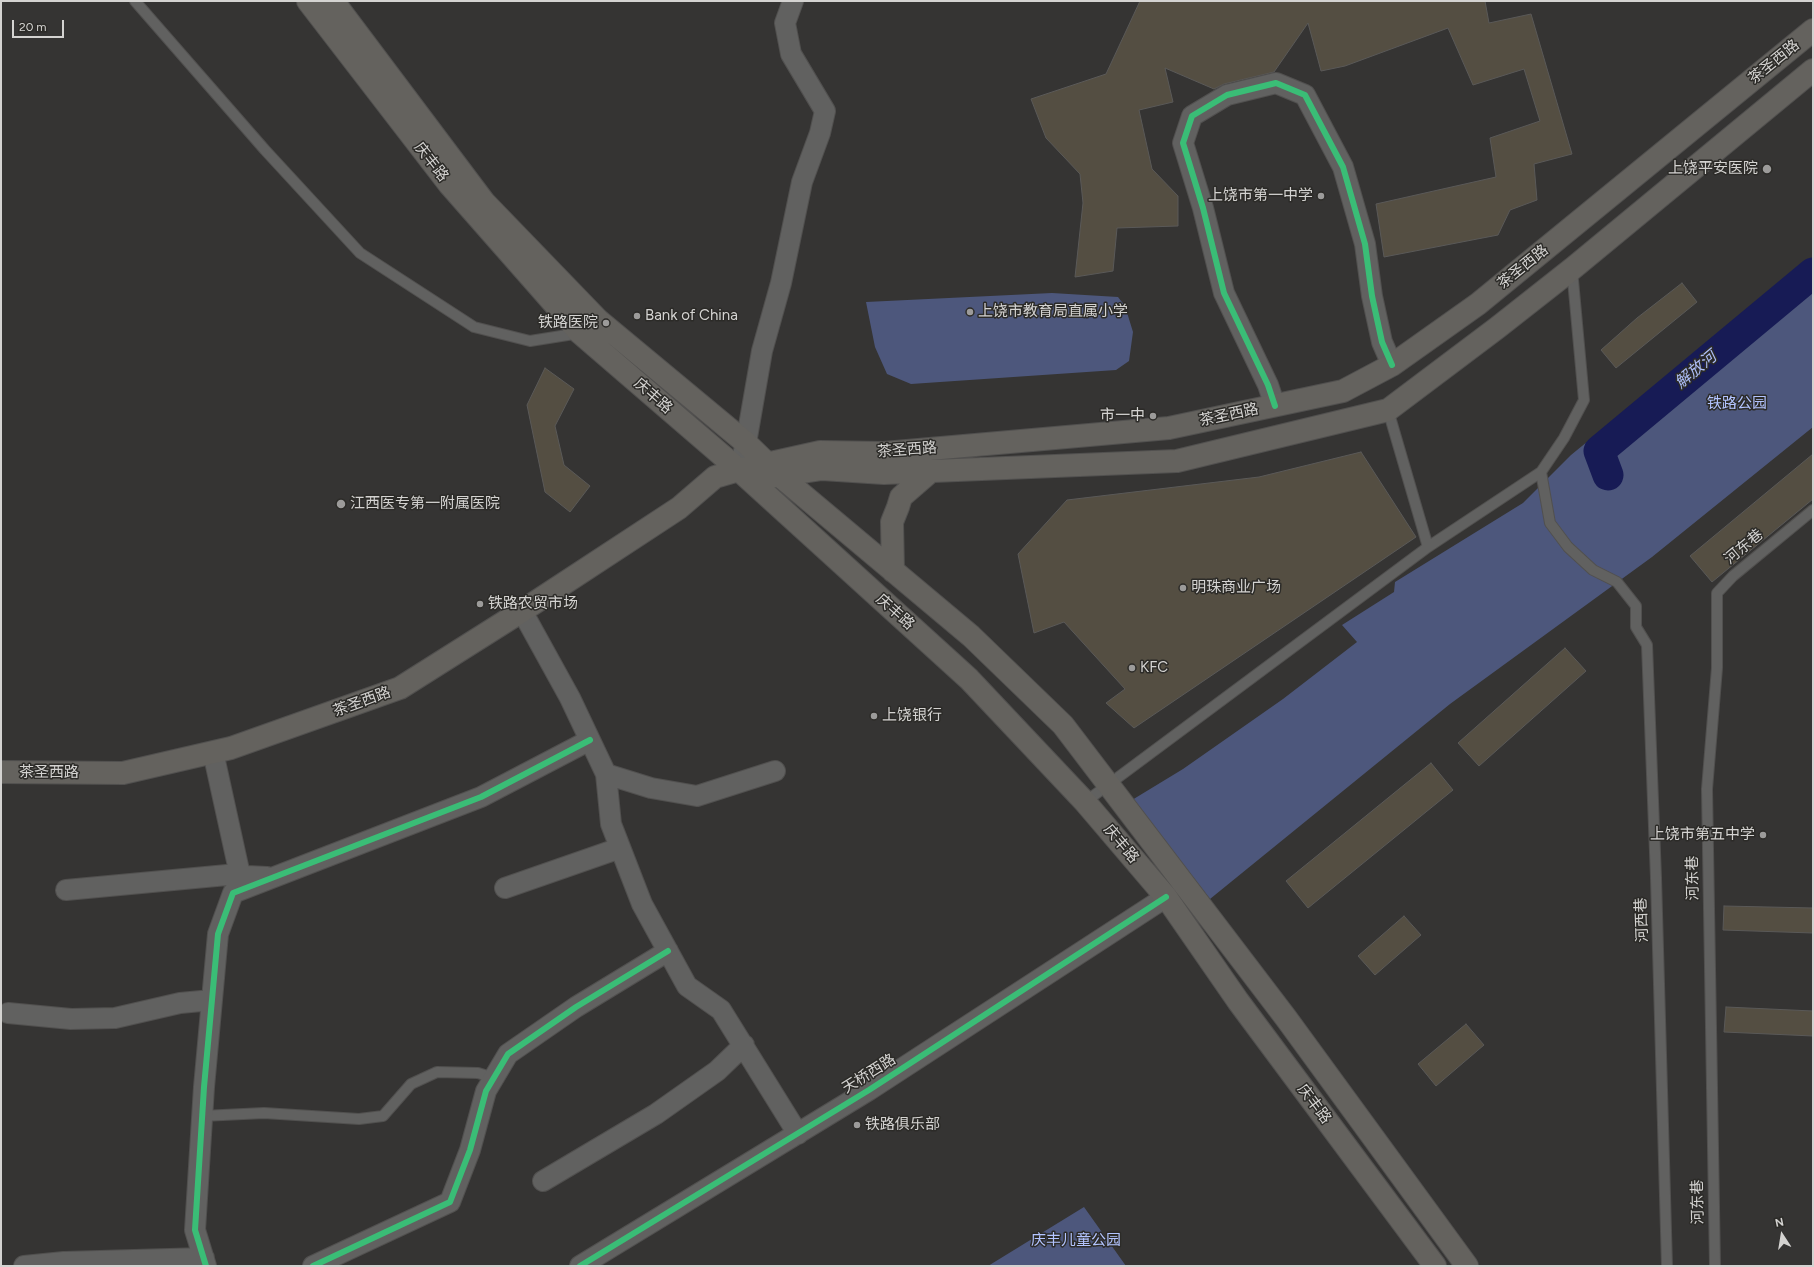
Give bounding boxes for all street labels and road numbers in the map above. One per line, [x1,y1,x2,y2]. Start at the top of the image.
street label: 茶圣西路 [1745,36,1803,88]
street label: 庆丰路 [410,139,452,185]
street label: 茶圣西路 [1494,241,1552,293]
street label: 庆丰路 [630,374,676,418]
street label: 茶圣西路 [1198,400,1260,430]
street label: 茶圣西路 [876,439,938,461]
street label: 河东巷 [1721,526,1767,568]
street label: 庆丰路 [872,590,918,634]
street label: 茶圣西路 [331,683,393,721]
street label: 茶圣西路 [19,764,79,782]
street label: 庆丰路 [1100,821,1142,867]
street label: 河东巷 [1684,855,1702,901]
street label: 河西巷 [1632,897,1652,943]
street label: 天桥西路 [839,1050,899,1098]
street label: 庆丰路 [1293,1081,1335,1127]
street label: 河东巷 [1689,1179,1707,1225]

